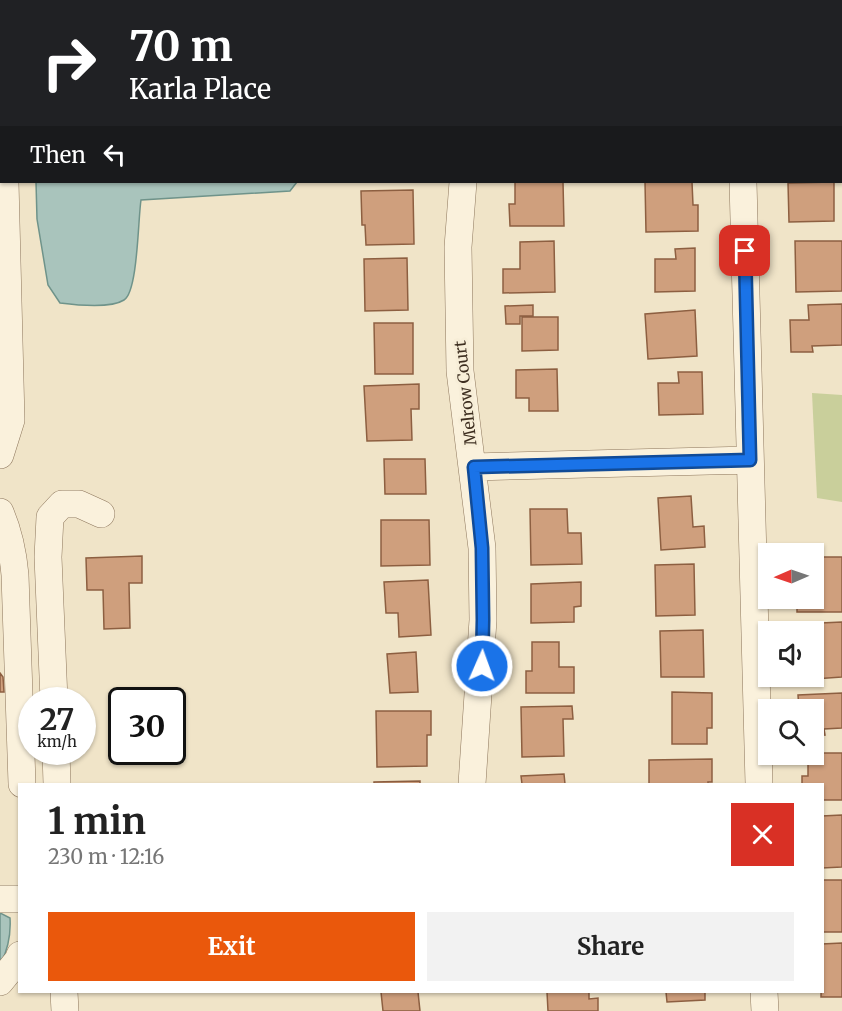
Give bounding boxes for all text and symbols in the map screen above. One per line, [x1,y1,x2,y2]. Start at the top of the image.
text: 70 m [129,20,233,72]
icon: right [30,24,108,102]
text: Karla Place [129,72,271,106]
icon: left [98,138,131,171]
text: Then [30,141,86,169]
pin [719,225,770,276]
icon: arrive [728,234,761,267]
street label: Melrow Court [449,339,480,446]
north arrow [758,543,824,609]
map controls [758,543,824,765]
button: sound [758,621,824,687]
position arrow [450,634,514,698]
speed limit sign: 30 [108,687,186,765]
button: search [758,699,824,765]
text: 27 [40,700,74,738]
text: km/h [37,732,77,751]
text: 1 min [48,799,146,844]
button: close [731,803,794,866]
text: 230 m · 12:16 [48,844,164,869]
button: Exit [48,912,415,981]
button: Share [427,912,794,981]

